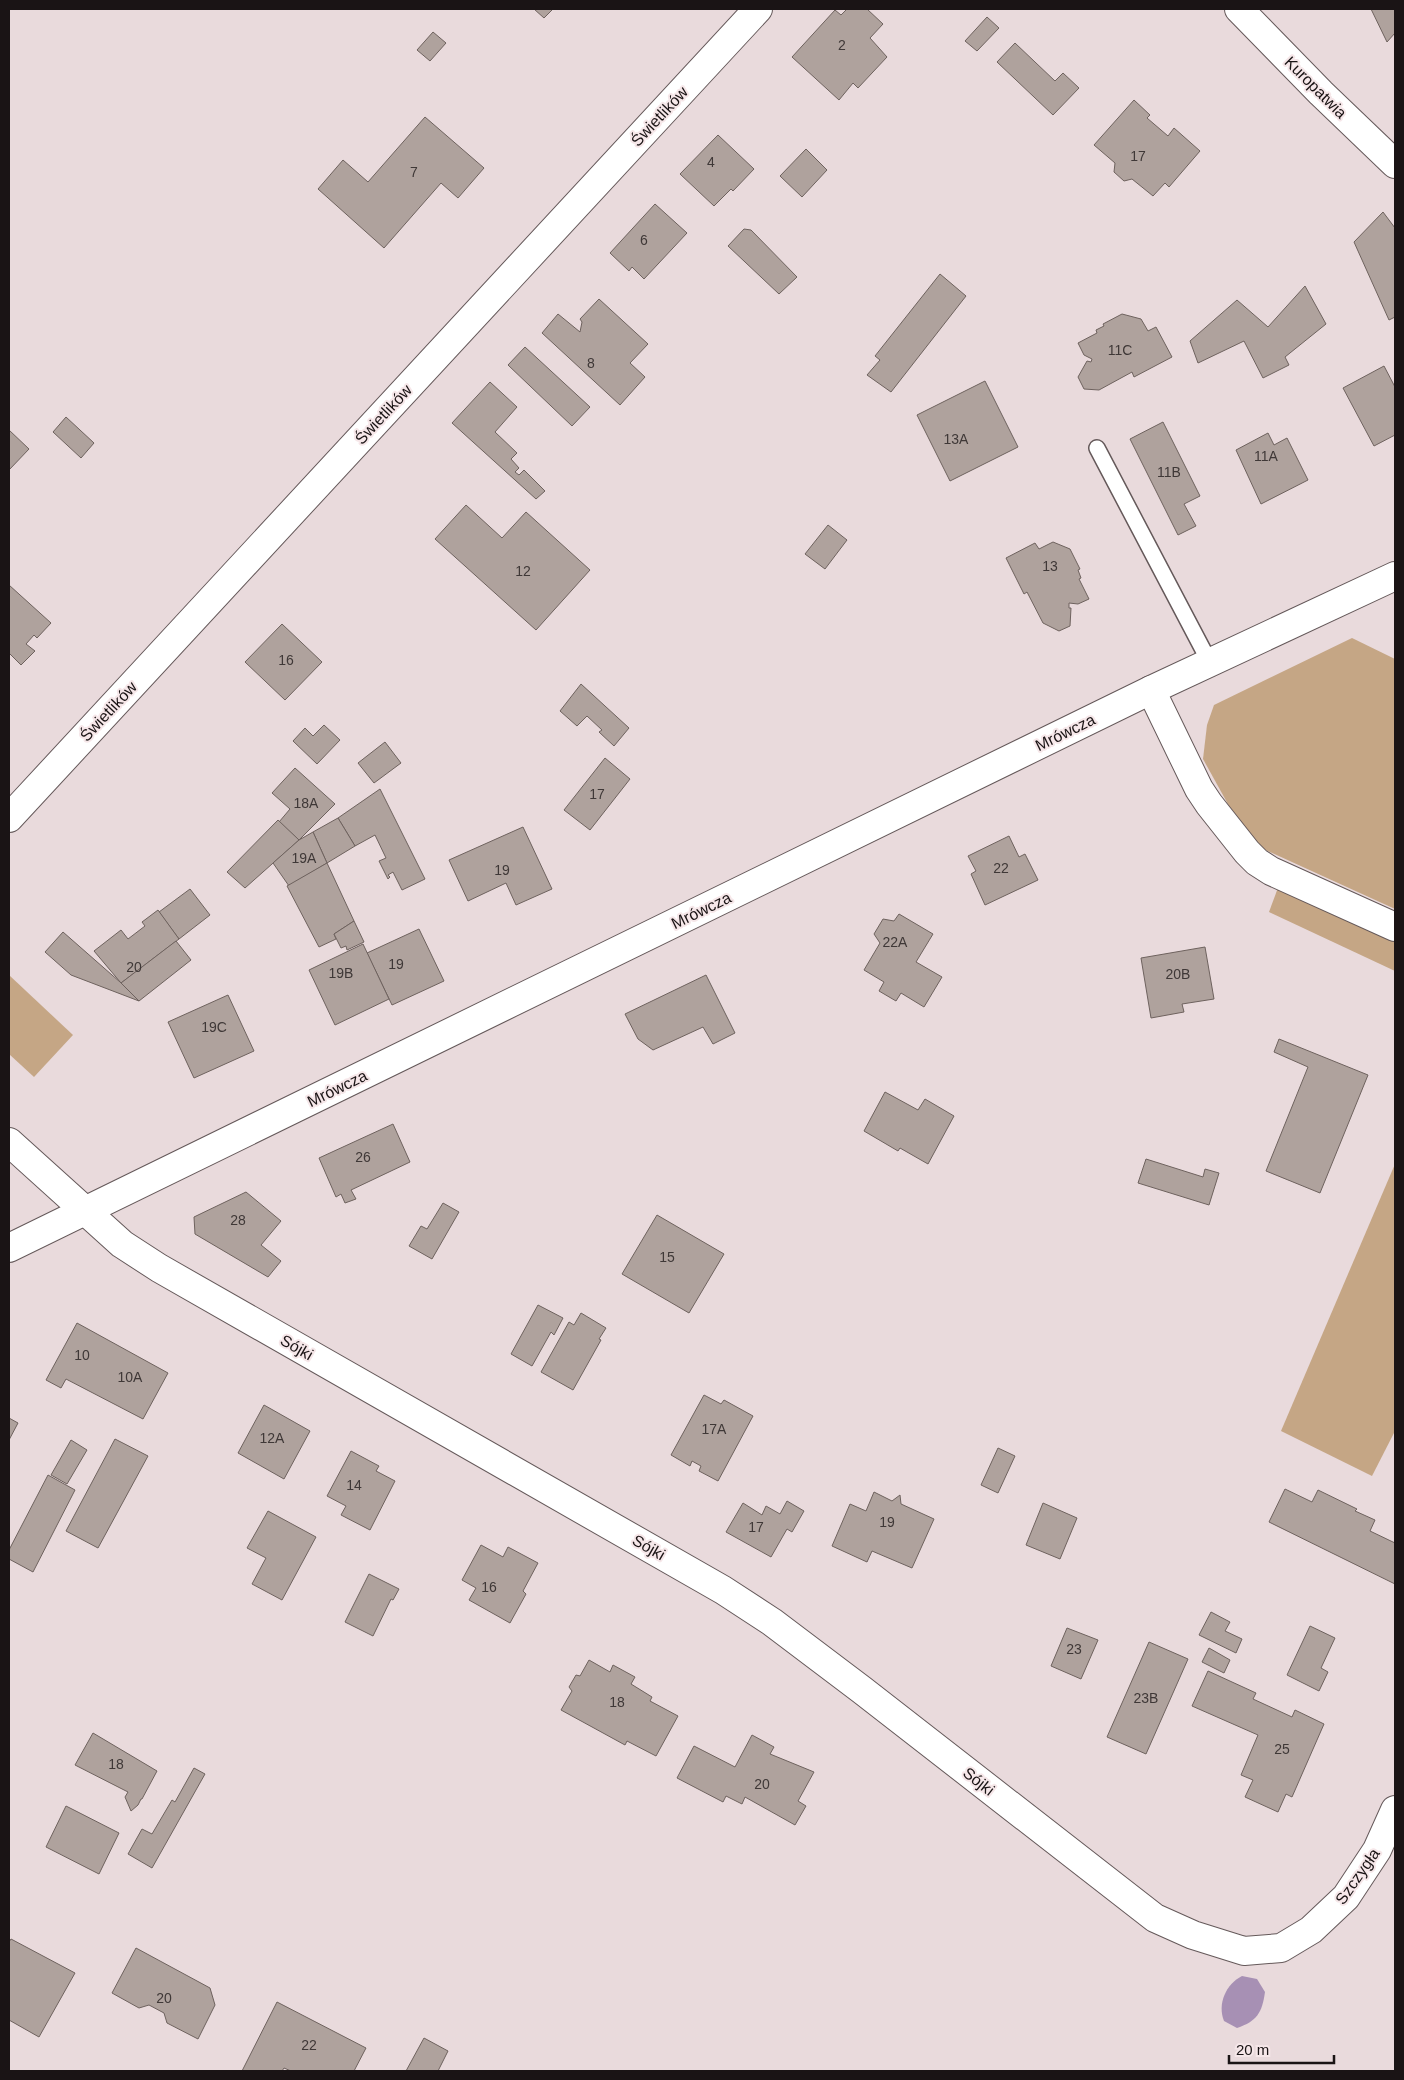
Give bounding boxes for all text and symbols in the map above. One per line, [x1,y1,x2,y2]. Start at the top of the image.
house number: 2 [838,37,846,53]
street label: Kuropatwia [1281,53,1350,122]
street label: Świetlików [627,82,691,149]
house number: 17 [1130,148,1146,164]
house number: 4 [707,154,715,170]
house number: 7 [410,164,418,180]
house number: 6 [640,232,648,248]
house number: 11C [1108,342,1132,358]
house number: 8 [587,355,595,371]
street label: Świetlików [351,380,415,447]
house number: 13A [944,431,969,447]
house number: 11A [1254,448,1279,464]
house number: 11B [1157,464,1181,480]
house number: 13 [1042,558,1058,574]
house number: 12 [515,563,531,579]
house number: 16 [278,652,294,668]
street label: Świetlików [76,677,140,744]
street label: Mrówcza [1033,711,1098,754]
house number: 17 [589,786,605,802]
house number: 18A [294,795,319,811]
house number: 19A [292,850,317,866]
house number: 22 [993,860,1009,876]
house number: 19 [494,862,510,878]
street label: Mrówcza [669,889,734,932]
house number: 22A [883,934,908,950]
house number: 19 [388,956,404,972]
house number: 20 [126,959,142,975]
house number: 19B [329,965,353,981]
house number: 20B [1166,966,1190,982]
house number: 19C [201,1019,227,1035]
street label: Mrówcza [305,1067,370,1110]
house number: 26 [355,1149,371,1165]
house number: 28 [230,1212,246,1228]
house number: 15 [659,1249,675,1265]
street label: Sójki [277,1331,316,1363]
house number: 10 [74,1347,90,1363]
house number: 10A [118,1369,143,1385]
house number: 17A [702,1421,727,1437]
house number: 12A [260,1430,285,1446]
house number: 14 [346,1477,362,1493]
house number: 19 [879,1514,895,1530]
house number: 17 [748,1519,764,1535]
street label: Sójki [629,1531,668,1563]
house number: 16 [481,1579,497,1595]
house number: 23 [1066,1641,1082,1657]
house number: 23B [1134,1690,1158,1706]
house number: 18 [609,1694,625,1710]
house number: 25 [1274,1741,1290,1757]
house number: 18 [108,1756,124,1772]
street label: Sójki [960,1764,998,1799]
house number: 20 [754,1776,770,1792]
street label: Szczygła [1332,1845,1383,1907]
house number: 20 [156,1990,172,2006]
scale bar [1229,2032,1334,2064]
house number: 22 [301,2037,317,2053]
text: 20 m [1236,2041,1269,2058]

